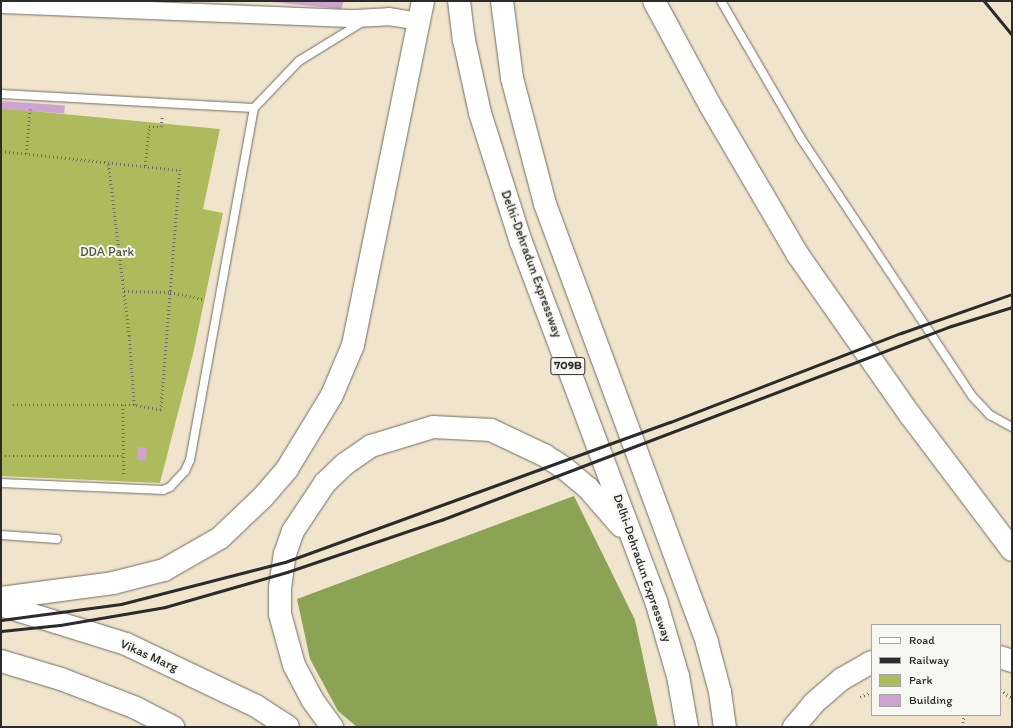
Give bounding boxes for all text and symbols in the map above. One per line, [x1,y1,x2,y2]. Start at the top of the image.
street label: Delhi-Dehradun Expressway [497,188,565,340]
park label: DDA Park [80,244,134,260]
road number: 709B [550,356,586,376]
street label: Delhi-Dehradun Expressway [609,492,675,644]
legend [871,624,1001,716]
text: Road [909,633,935,647]
street label: Vikas Marg [118,636,180,676]
text: Railway [909,653,949,667]
text: Park [909,673,933,687]
text: Building [909,693,952,707]

